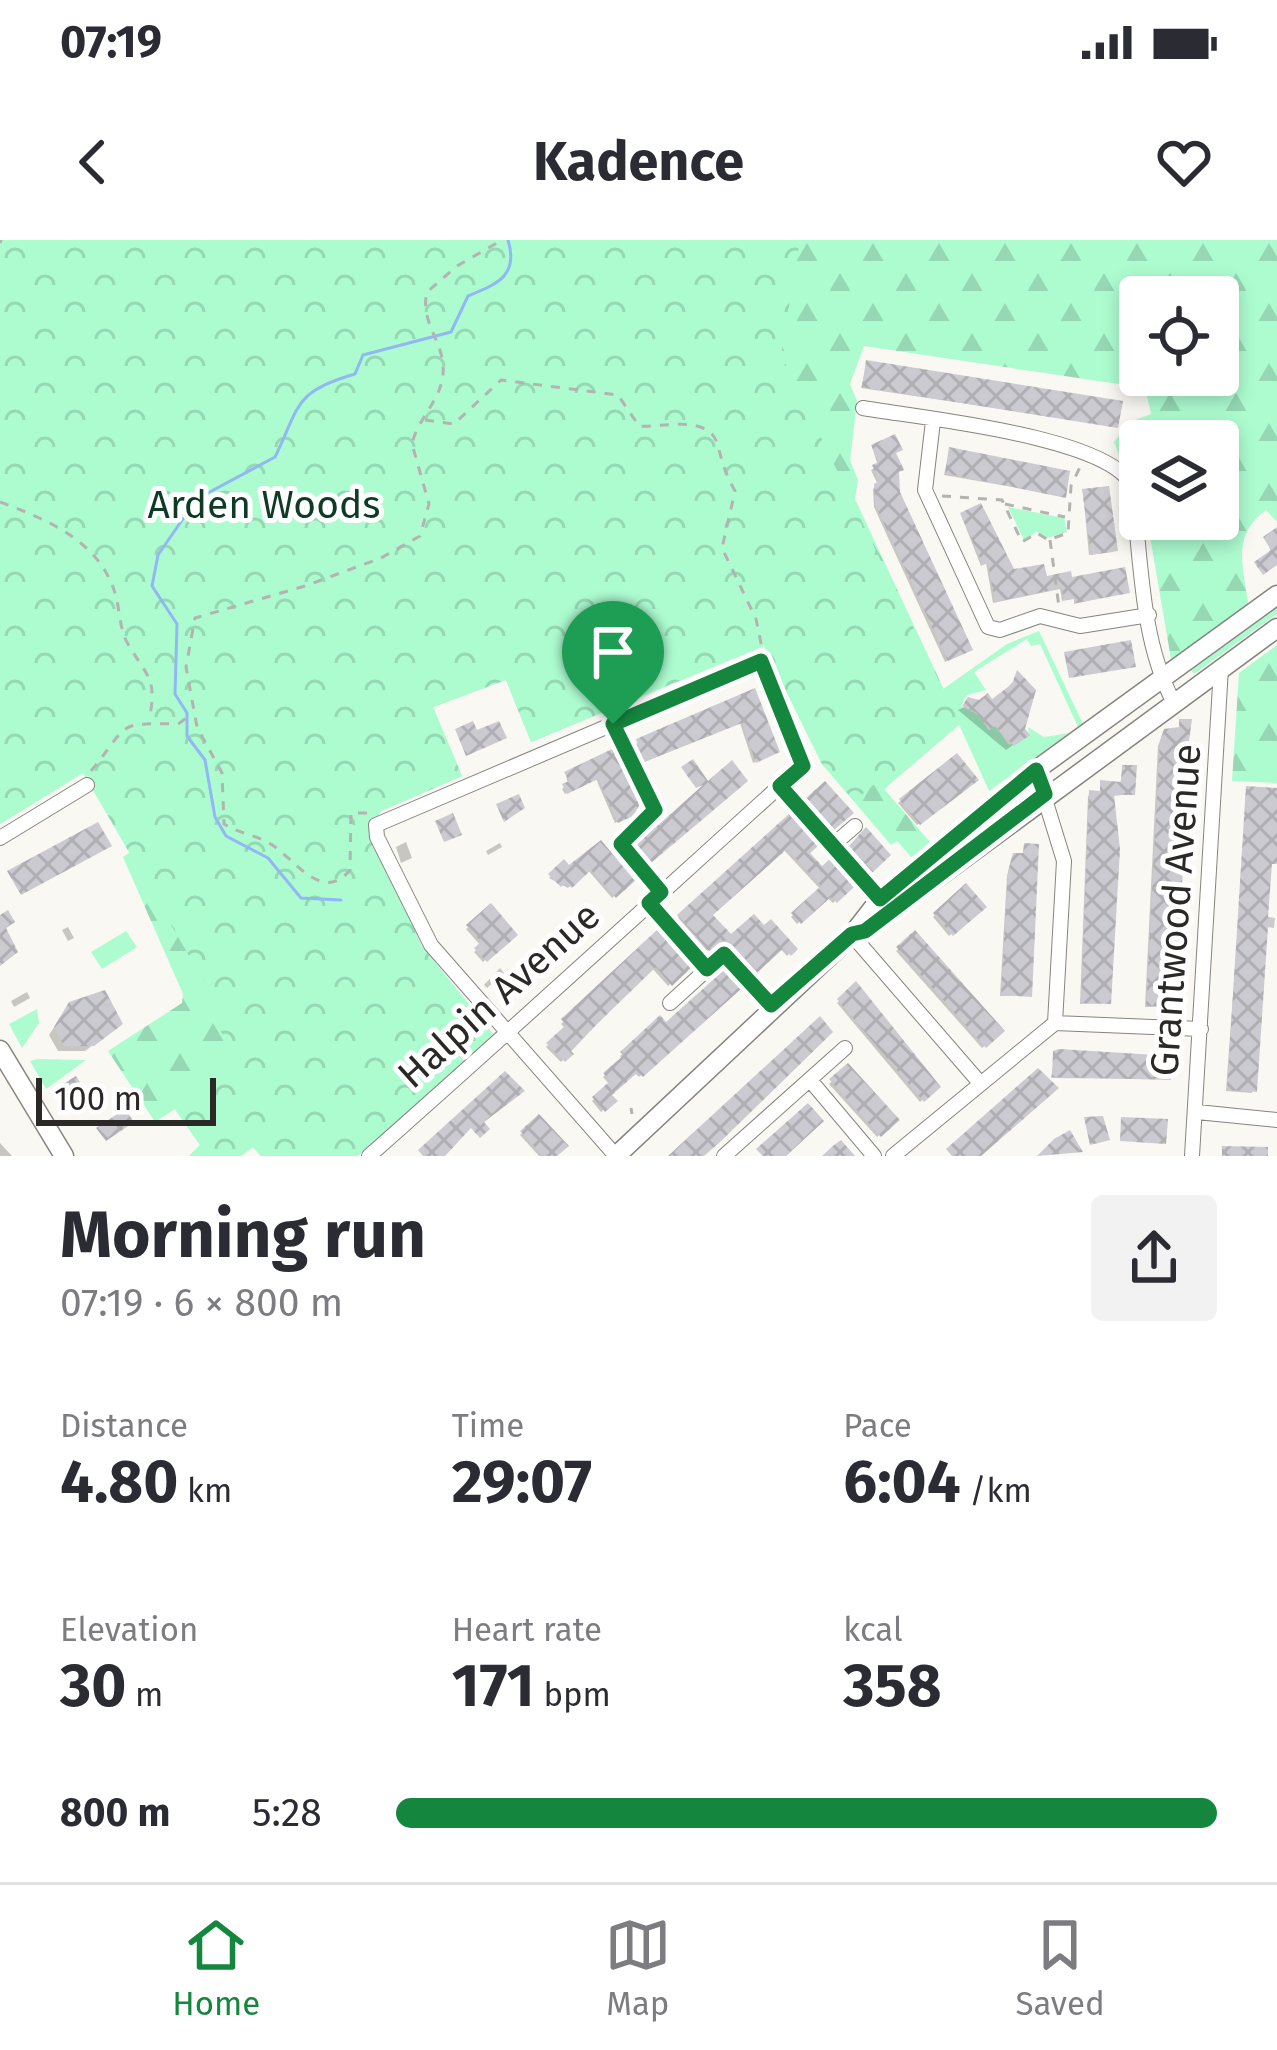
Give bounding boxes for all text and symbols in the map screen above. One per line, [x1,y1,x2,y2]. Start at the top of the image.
text: 07:19 [60,15,162,69]
icon: back [60,129,126,195]
icon: heart [1151,129,1217,195]
text: Kadence [533,130,744,194]
map controls [1119,276,1239,540]
button: locate [1119,276,1239,396]
button: layers [1119,420,1239,540]
park label: Arden Woods [148,482,380,528]
pin [562,601,664,724]
icon: arrive [580,619,646,685]
street label: Grantwood Avenue [1141,742,1211,1078]
street label: Halpin Avenue [389,892,609,1098]
scale bar [36,1072,216,1125]
text: 100 m [54,1079,142,1119]
text: Morning run [60,1195,426,1274]
button: share [1091,1195,1217,1321]
text: 07:19 · 6 × 800 m [60,1280,343,1326]
text: Distance [60,1406,188,1446]
text: Time [452,1406,524,1446]
text: Pace [843,1406,912,1446]
text: 4.80 [60,1446,178,1518]
text: 29:07 [452,1446,592,1518]
text: 6:04 [843,1446,961,1518]
text: km [178,1471,232,1511]
text: /km [961,1471,1032,1511]
text: Elevation [60,1610,198,1650]
text: Heart rate [452,1610,602,1650]
text: kcal [843,1610,903,1650]
text: 30 [60,1650,126,1722]
text: 171 [452,1650,535,1722]
text: 358 [843,1650,942,1722]
text: m [126,1675,163,1715]
text: bpm [535,1675,611,1715]
text: 800 m [60,1790,171,1836]
text: 5:28 [252,1790,322,1836]
tab: Home [172,1912,260,2024]
tab: Map [605,1912,671,2024]
tab: Saved [1015,1912,1105,2024]

